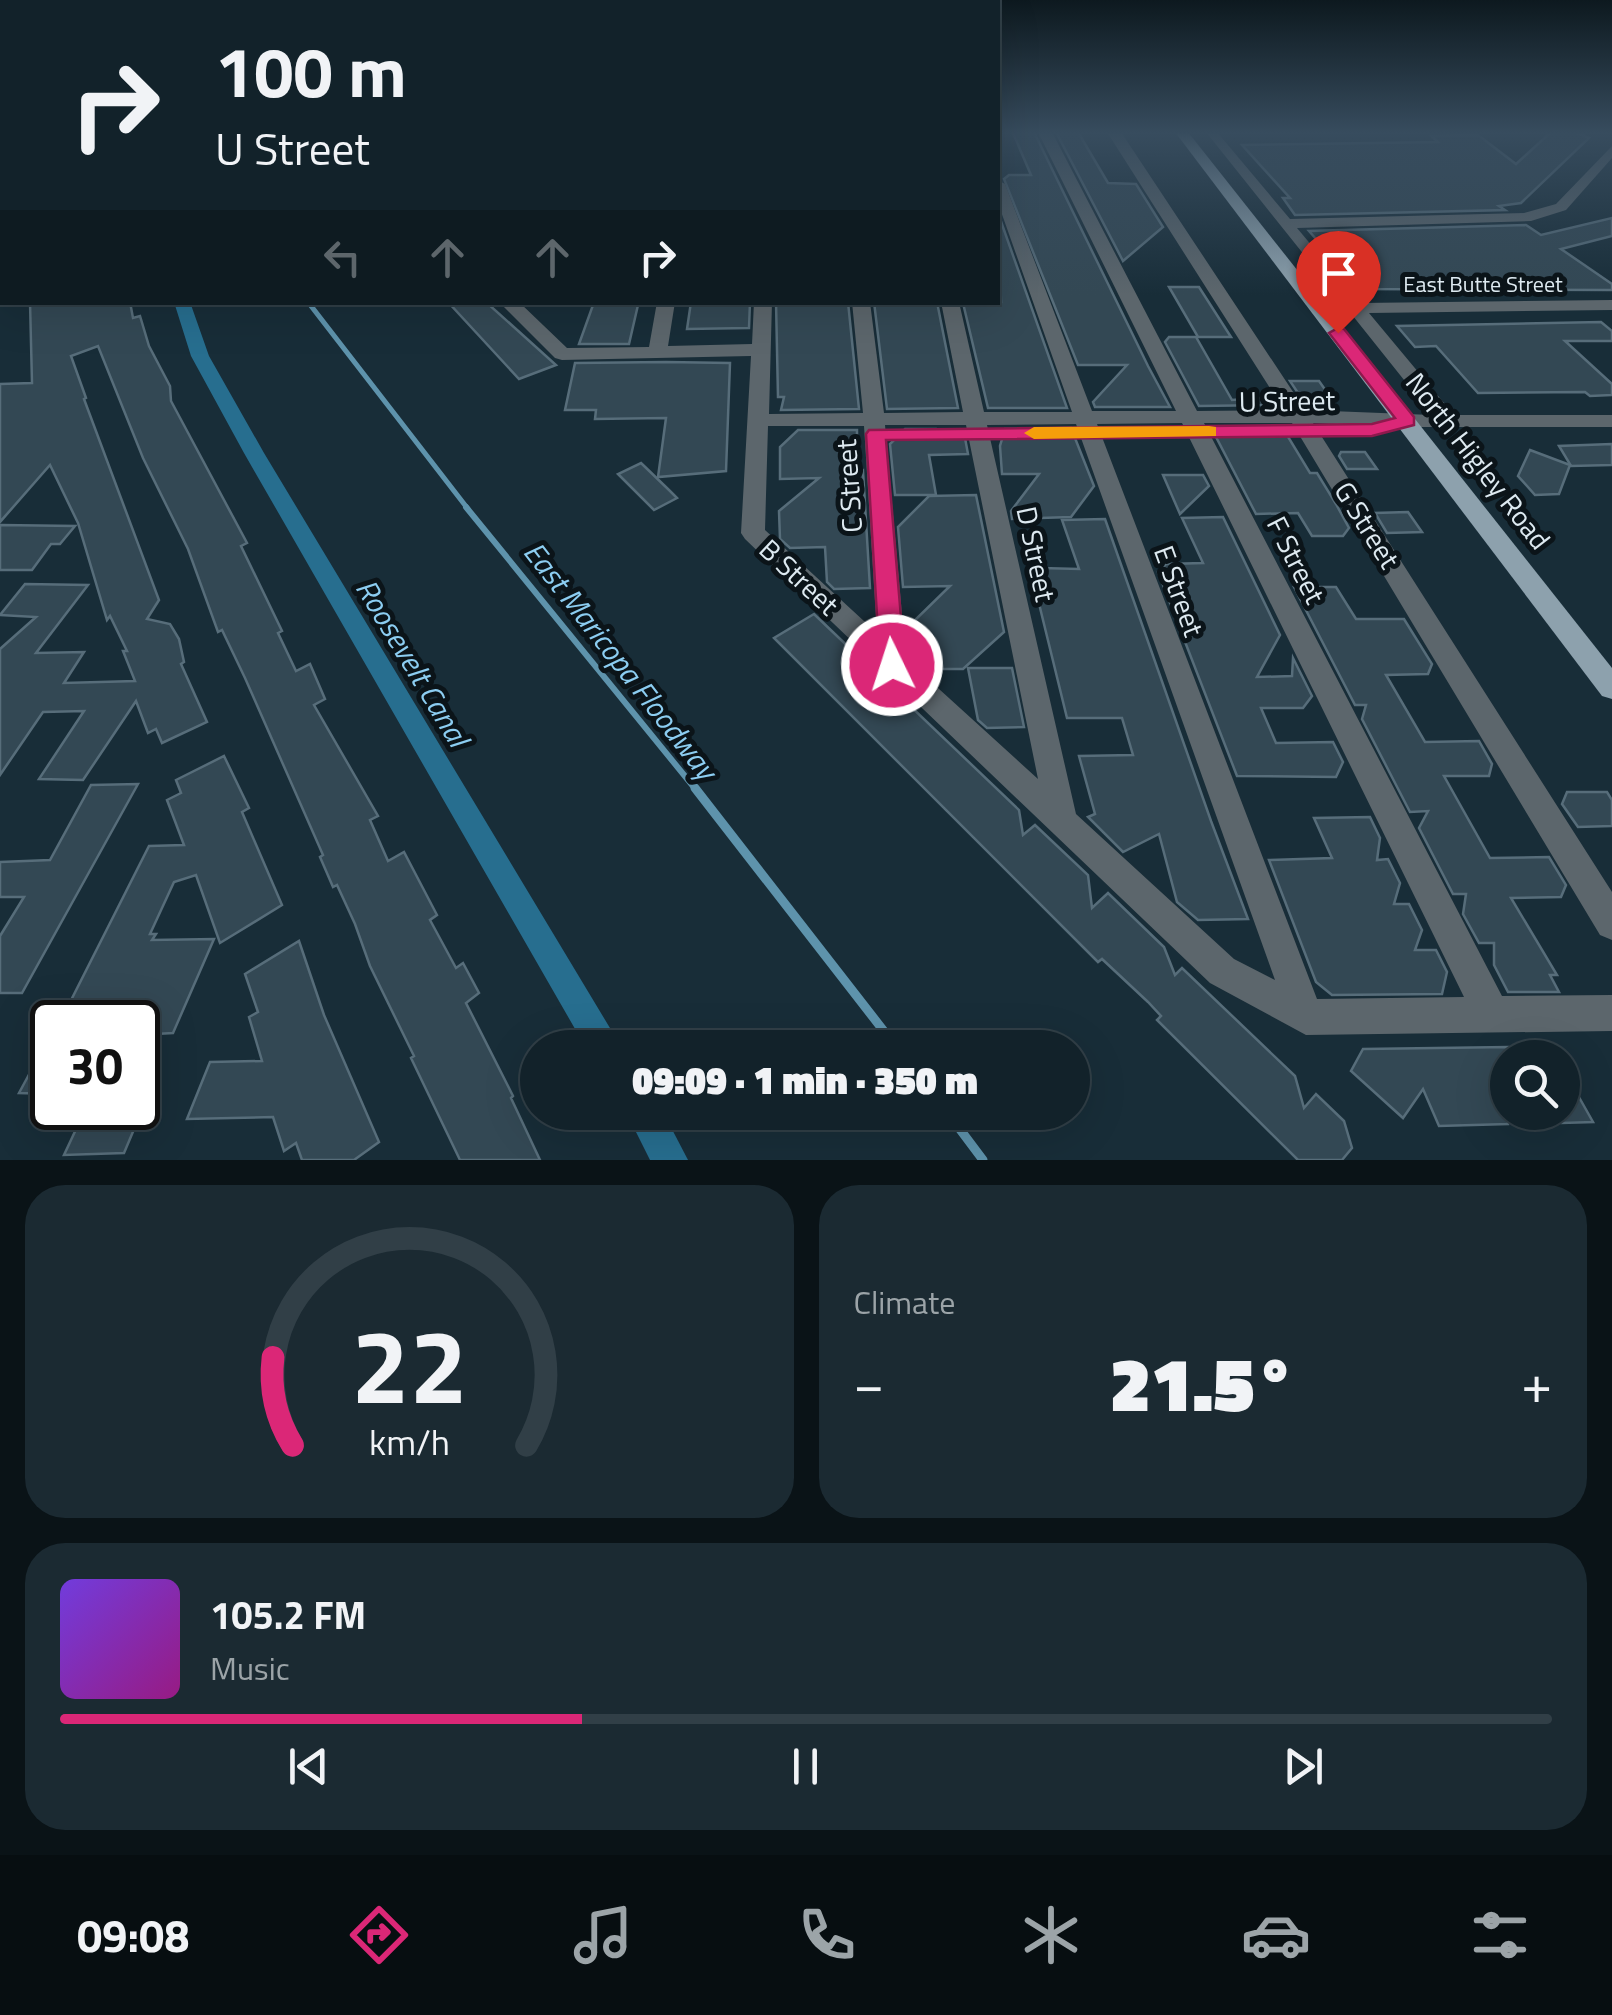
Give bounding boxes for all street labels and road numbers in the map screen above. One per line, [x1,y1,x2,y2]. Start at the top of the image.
street label: East Butte Street [1403,267,1563,301]
street label: North Higley Road [1395,363,1561,558]
street label: U Street [1238,378,1336,423]
street label: C Street [824,438,873,534]
street label: G Street [1324,473,1411,577]
street label: D Street [1005,502,1068,606]
street label: F Street [1256,509,1337,611]
street label: B Street [750,528,849,625]
street label: E Street [1143,539,1216,642]

